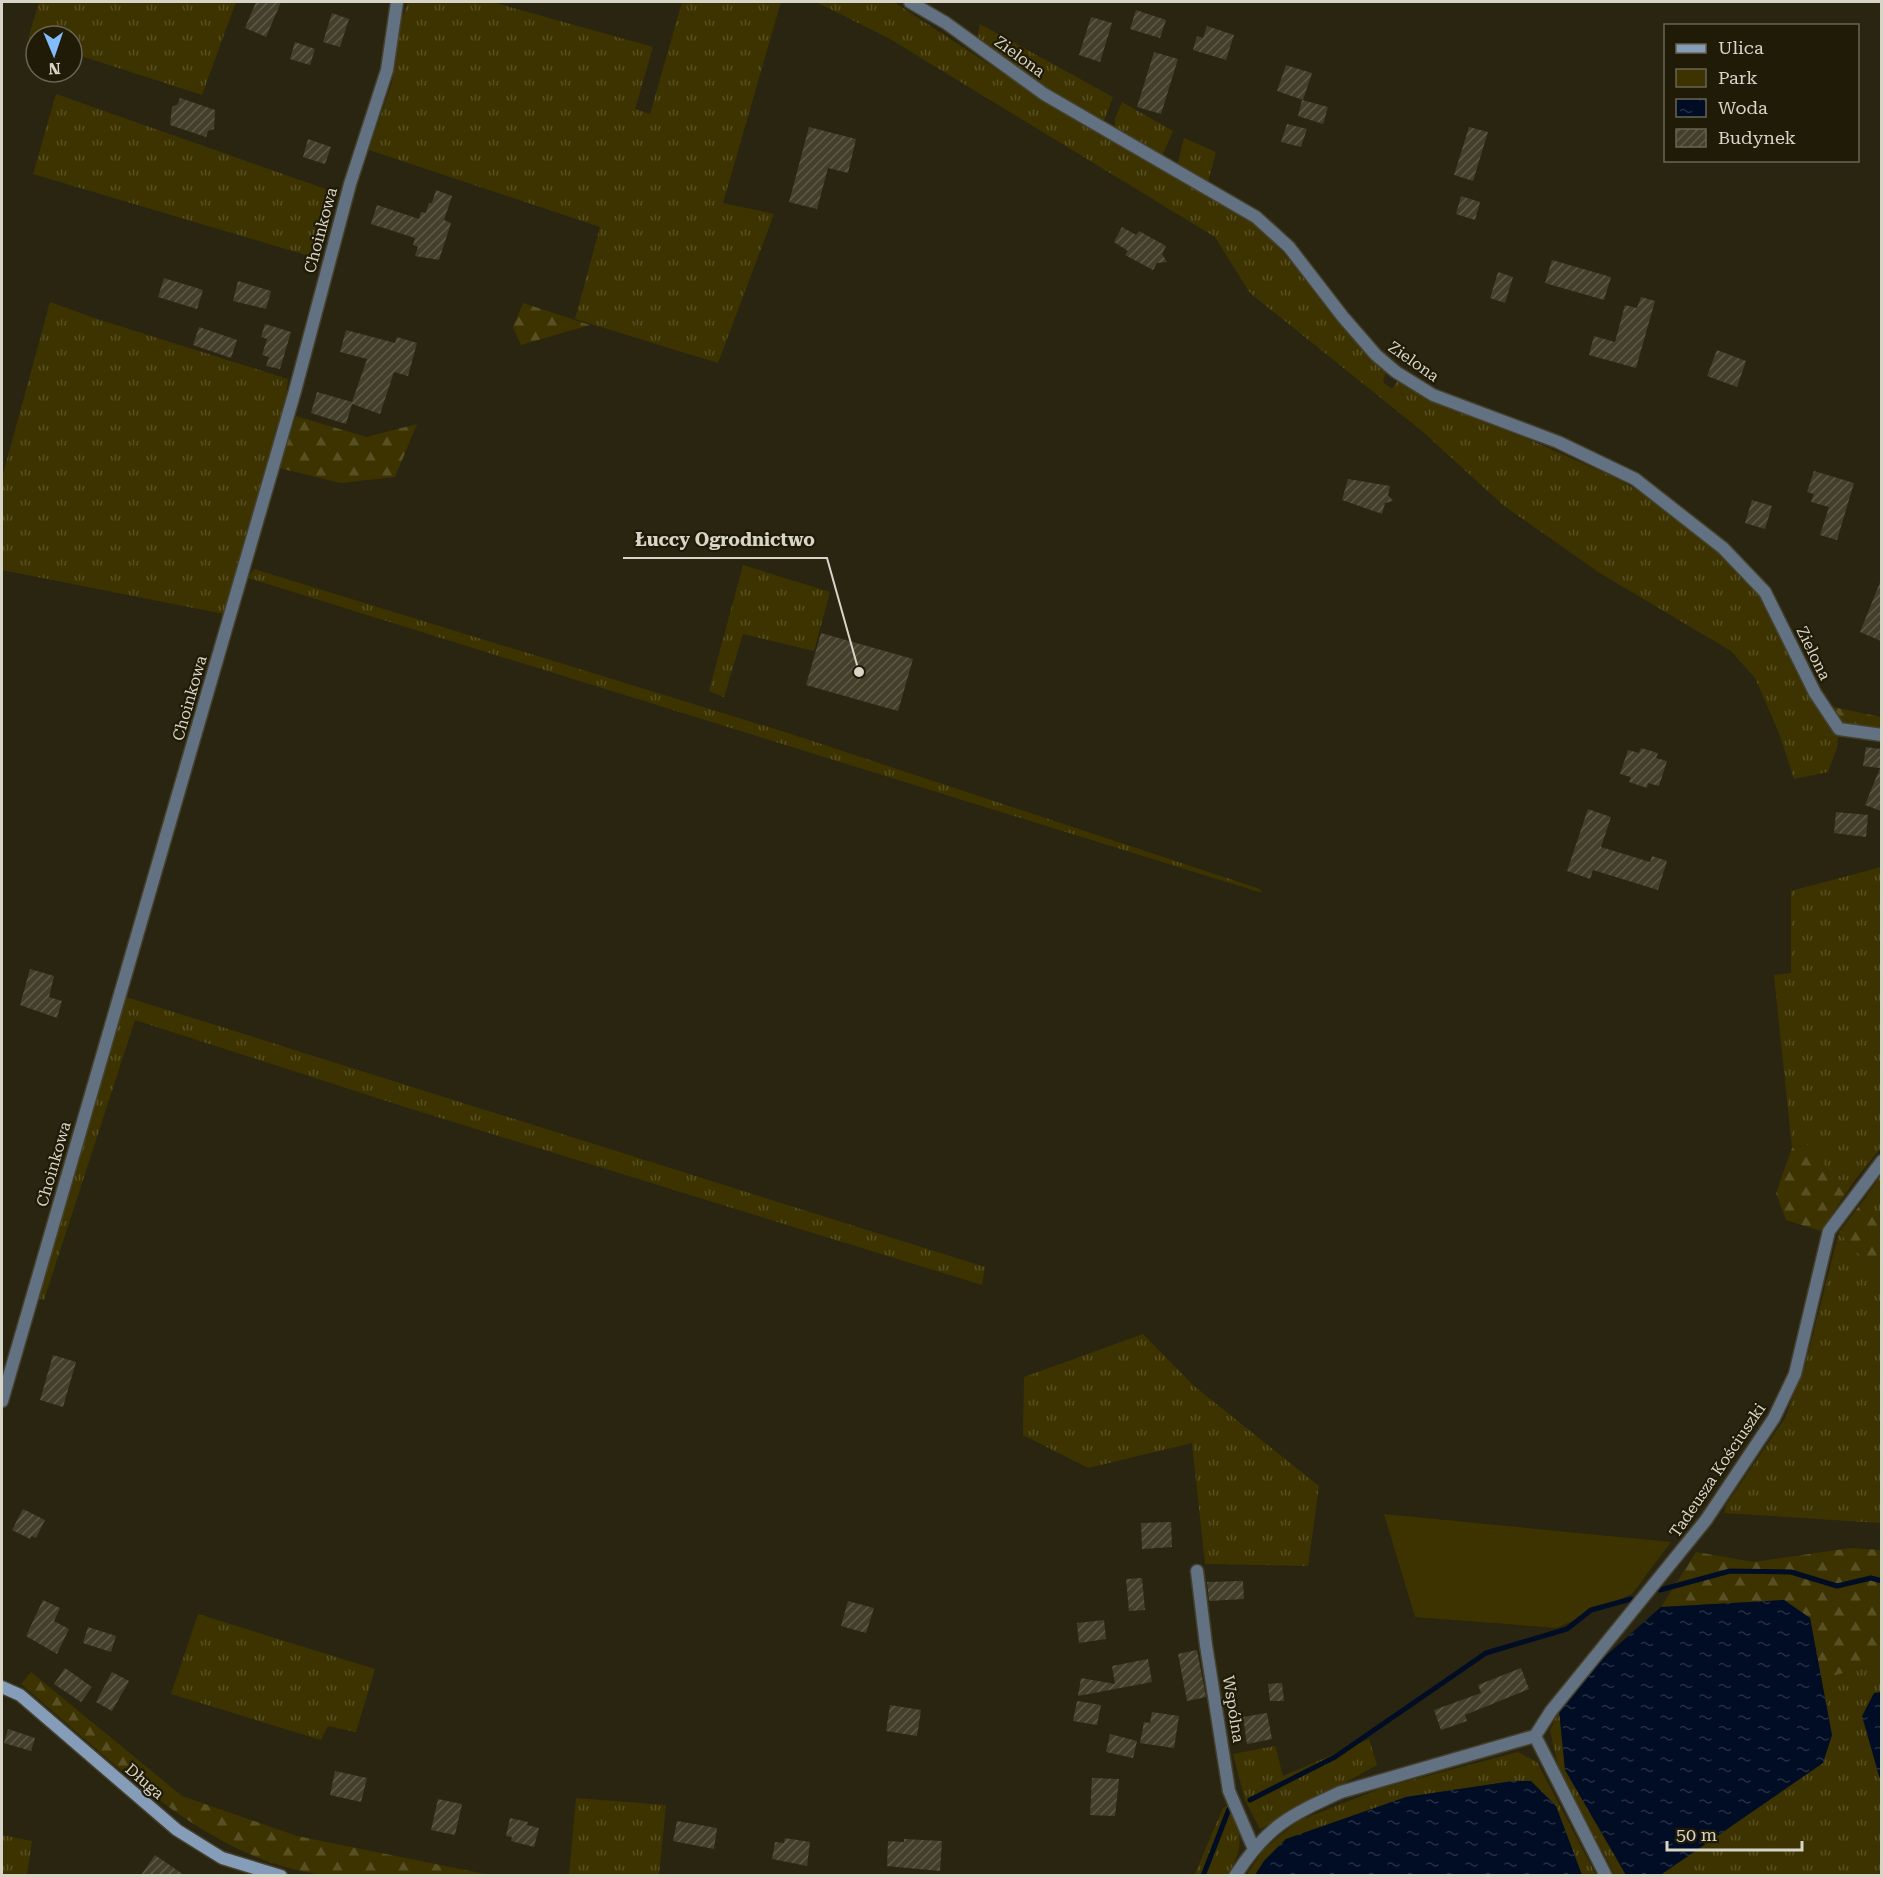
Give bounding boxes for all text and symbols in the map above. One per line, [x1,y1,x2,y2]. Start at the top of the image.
north arrow [24,24,84,84]
legend [1664,24,1859,162]
street label: Zielona [991,32,1049,81]
text: Ulica [1718,37,1764,58]
text: N [48,59,61,78]
text: Park [1718,67,1758,88]
text: Woda [1718,97,1768,118]
text: Budynek [1718,127,1796,148]
street label: Choinkowa [300,185,341,275]
street label: Zielona [1385,337,1443,386]
callout: Łuccy Ogrodnictwo [623,522,827,558]
text: Łuccy Ogrodnictwo [635,529,815,550]
street label: Zielona [1792,623,1835,683]
street label: Choinkowa [168,653,211,743]
street label: Choinkowa [32,1119,75,1209]
street label: Tadeusza Kościuszki [1665,1400,1769,1541]
street label: Wspólna [1219,1674,1248,1744]
street label: Długa [121,1759,168,1804]
scale bar [1667,1814,1802,1852]
text: 50 m [1676,1824,1717,1845]

